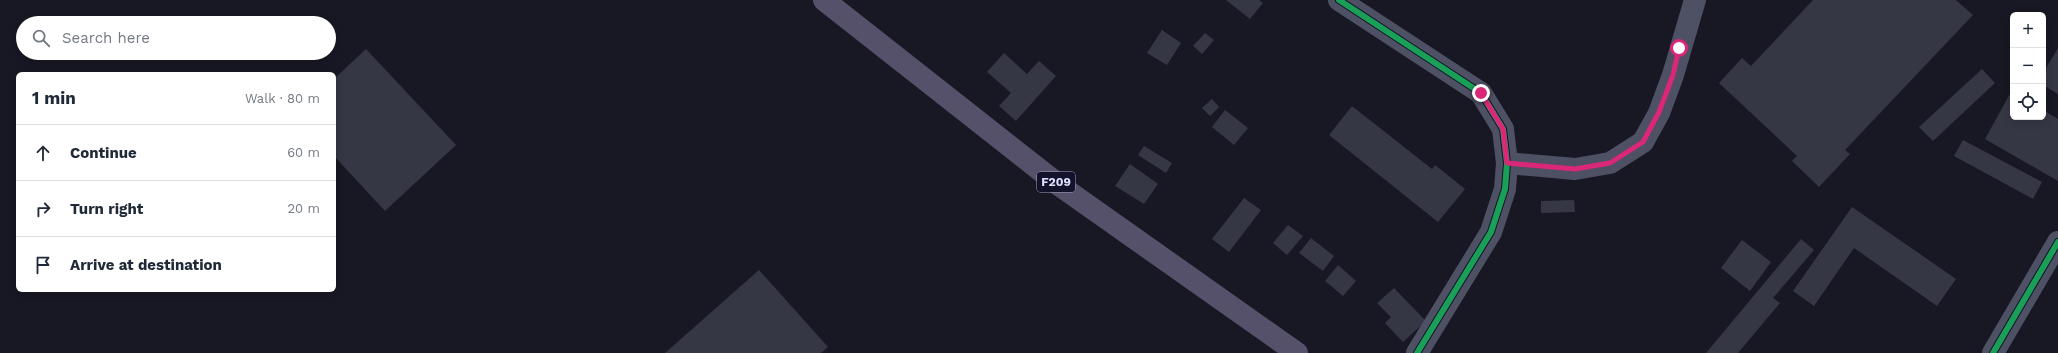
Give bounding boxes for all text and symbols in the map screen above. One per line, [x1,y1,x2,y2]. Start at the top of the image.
map controls [2010,12,2046,120]
button: + [2010,12,2046,48]
search box [16,16,336,60]
icon: search [30,27,52,49]
text: Search here [62,29,150,47]
route start [1670,39,1688,57]
button: − [2010,48,2046,84]
route end [1472,84,1490,102]
button: locate [2010,84,2046,120]
text: 1 min [32,88,76,108]
text: Walk · 80 m [245,91,320,106]
icon: ahead [32,142,54,164]
text: Continue [70,144,137,162]
text: 60 m [287,145,320,160]
road number: F209 [1037,172,1075,192]
icon: right [32,198,54,220]
text: Turn right [70,200,143,218]
text: 20 m [288,201,320,216]
icon: arrive [32,254,54,276]
text: Arrive at destination [70,256,222,274]

